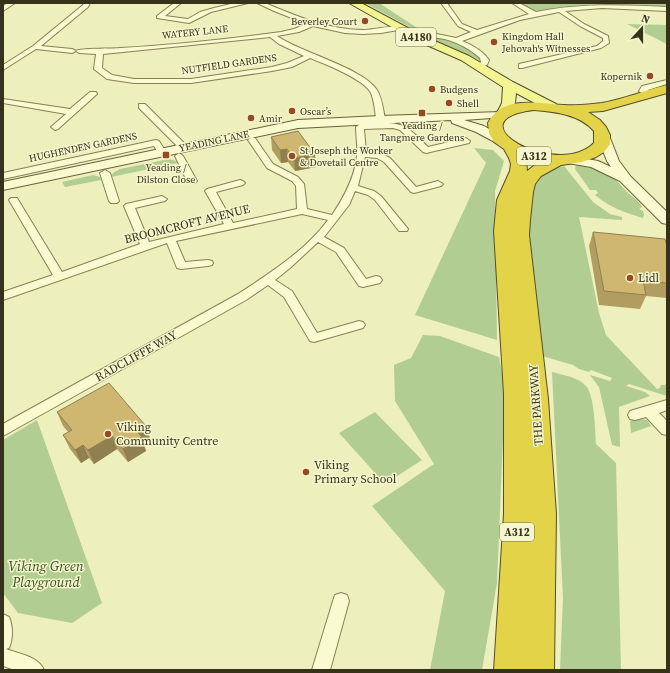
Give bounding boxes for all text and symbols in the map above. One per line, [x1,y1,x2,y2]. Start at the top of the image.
north arrow [622,8,662,48]
text: N [639,11,652,28]
place label: Beverley Court [291,15,358,28]
marker: Beverley Court [360,16,370,26]
street label: WATERY LANE [161,22,229,42]
road number: A4180 [396,28,436,46]
place label: Kingdom Hall Jehovah's Witnesses [501,30,590,55]
marker: Kingdom Hall Jehovah's Witnesses [489,37,499,47]
street label: NUTFIELD GARDENS [181,51,277,77]
place label: Kopernik [600,70,643,83]
marker: Kopernik [645,71,655,81]
place label: Budgens [440,83,478,96]
marker: Budgens [427,84,437,94]
place label: Shell [457,97,479,110]
marker: Shell [444,98,454,108]
place label: Oscar’s [300,105,331,118]
marker: Oscar’s [287,106,297,116]
marker: Yeading / Tangmere Gardens [417,108,427,118]
place label: Amir [259,112,283,125]
marker: Amir [246,113,256,123]
place label: Yeading / Tangmere Gardens [380,119,464,144]
street label: YEADING LANE [178,127,250,155]
street label: HUGHENDEN GARDENS [28,129,138,165]
place label: St Joseph the Worker & Dovetail Centre [300,144,393,169]
road number: A312 [517,147,551,165]
marker: Yeading / Dilston Close [161,150,171,160]
marker: St Joseph the Worker & Dovetail Centre [287,151,297,161]
place label: Yeading / Dilston Close [137,161,195,186]
street label: BROOMCROFT AVENUE [123,201,251,247]
place label: Lidl [638,270,660,286]
marker: Lidl [625,273,635,283]
street label: RADCLIFFE WAY [92,327,180,385]
street label: THE PARKWAY [525,363,547,446]
place label: Viking Community Centre [116,419,218,449]
marker: Viking Community Centre [103,429,113,439]
place label: Viking Primary School [314,457,397,487]
marker: Viking Primary School [301,467,311,477]
road number: A312 [500,523,534,541]
park label: Viking Green Playground [8,556,84,592]

